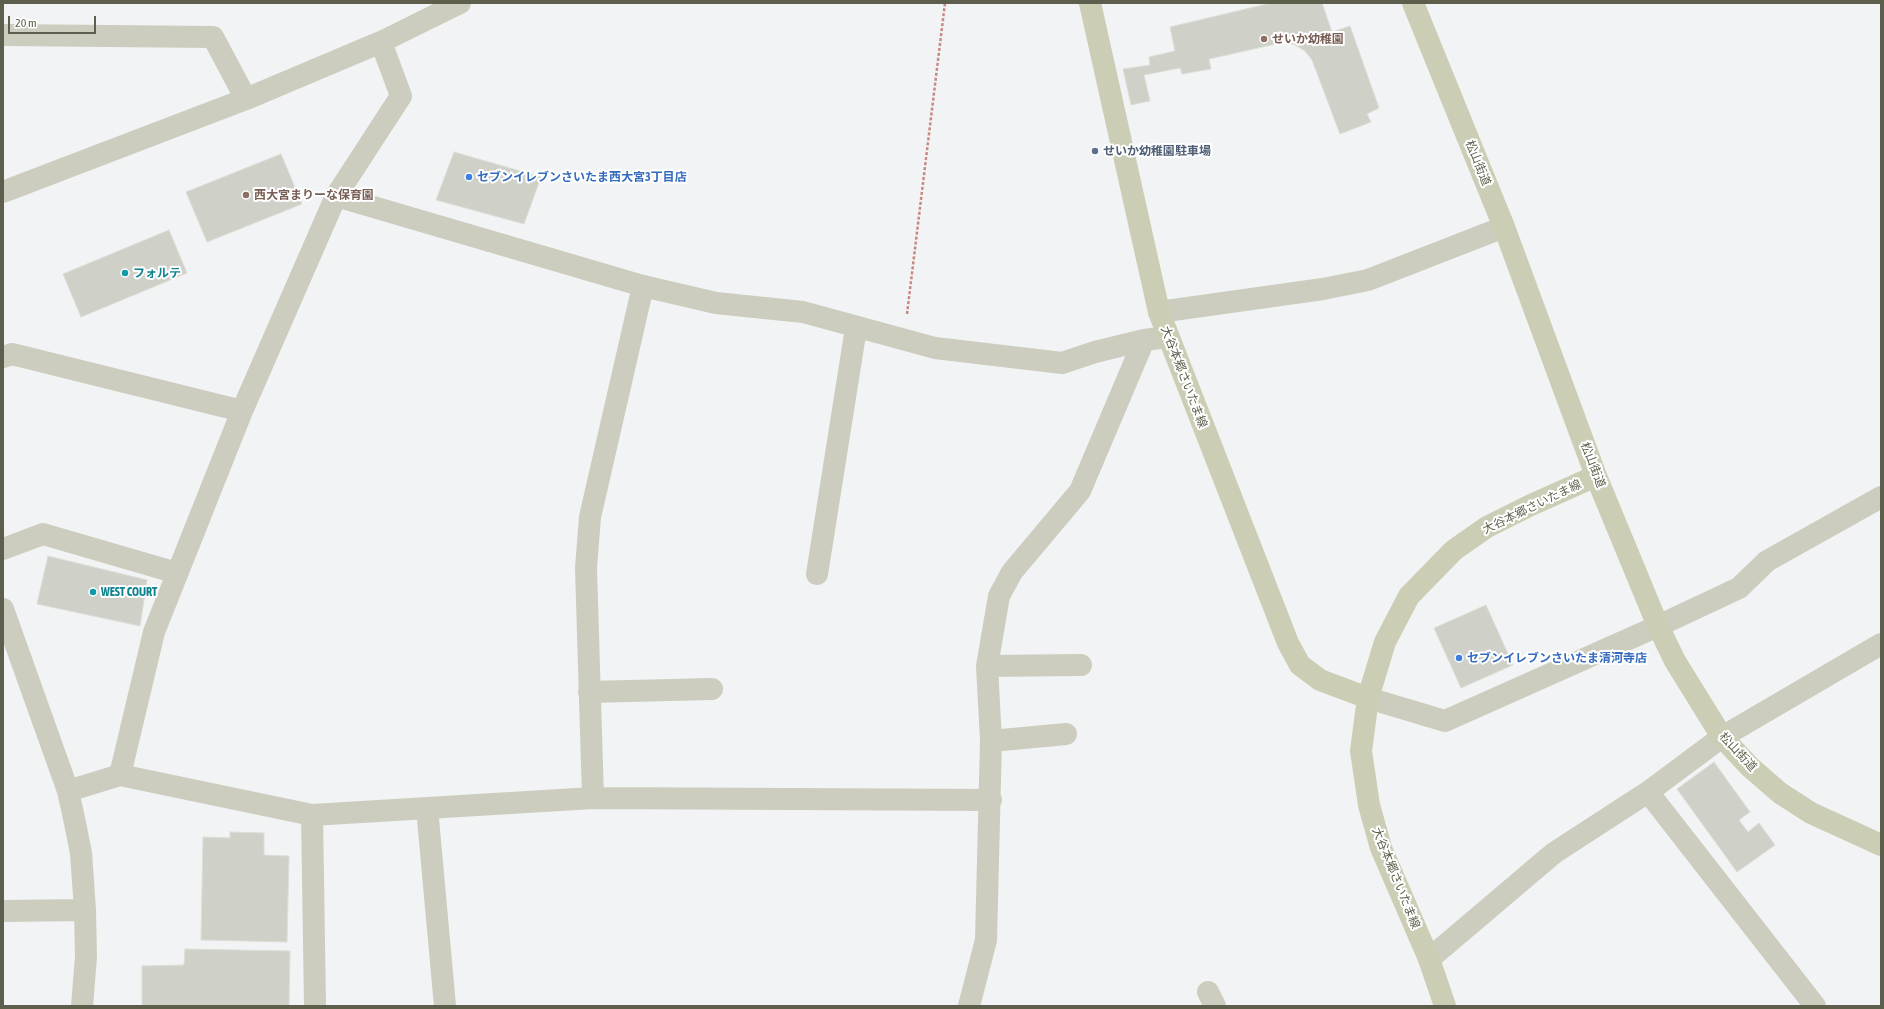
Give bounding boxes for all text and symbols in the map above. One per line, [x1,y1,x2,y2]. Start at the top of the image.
scale bar [10,8,98,34]
text: 20 m [15,16,37,30]
place label: せいか幼稚園 [1272,32,1344,46]
marker: せいか幼稚園 [1259,34,1269,44]
street label: 松山街道 [1462,138,1494,188]
place label: せいか幼稚園駐車場 [1103,144,1211,158]
marker: せいか幼稚園駐車場 [1090,146,1100,156]
place label: セブンイレブンさいたま西大宮3丁目店 [477,170,687,184]
marker: セブンイレブンさいたま西大宮3丁目店 [464,172,474,182]
place label: 西大宮まりーな保育園 [254,188,374,202]
marker: 西大宮まりーな保育園 [241,190,251,200]
place label: フォルテ [133,266,181,280]
marker: フォルテ [120,268,130,278]
street label: 大谷本郷さいたま線 [1158,324,1210,430]
street label: 松山街道 [1578,440,1608,490]
street label: 大谷本郷さいたま線 [1480,477,1584,537]
place label: WEST COURT [101,585,157,599]
marker: WEST COURT [88,587,98,597]
place label: セブンイレブンさいたま清河寺店 [1467,651,1647,665]
marker: セブンイレブンさいたま清河寺店 [1454,653,1464,663]
street label: 松山街道 [1716,730,1760,774]
street label: 大谷本郷さいたま線 [1369,825,1423,931]

